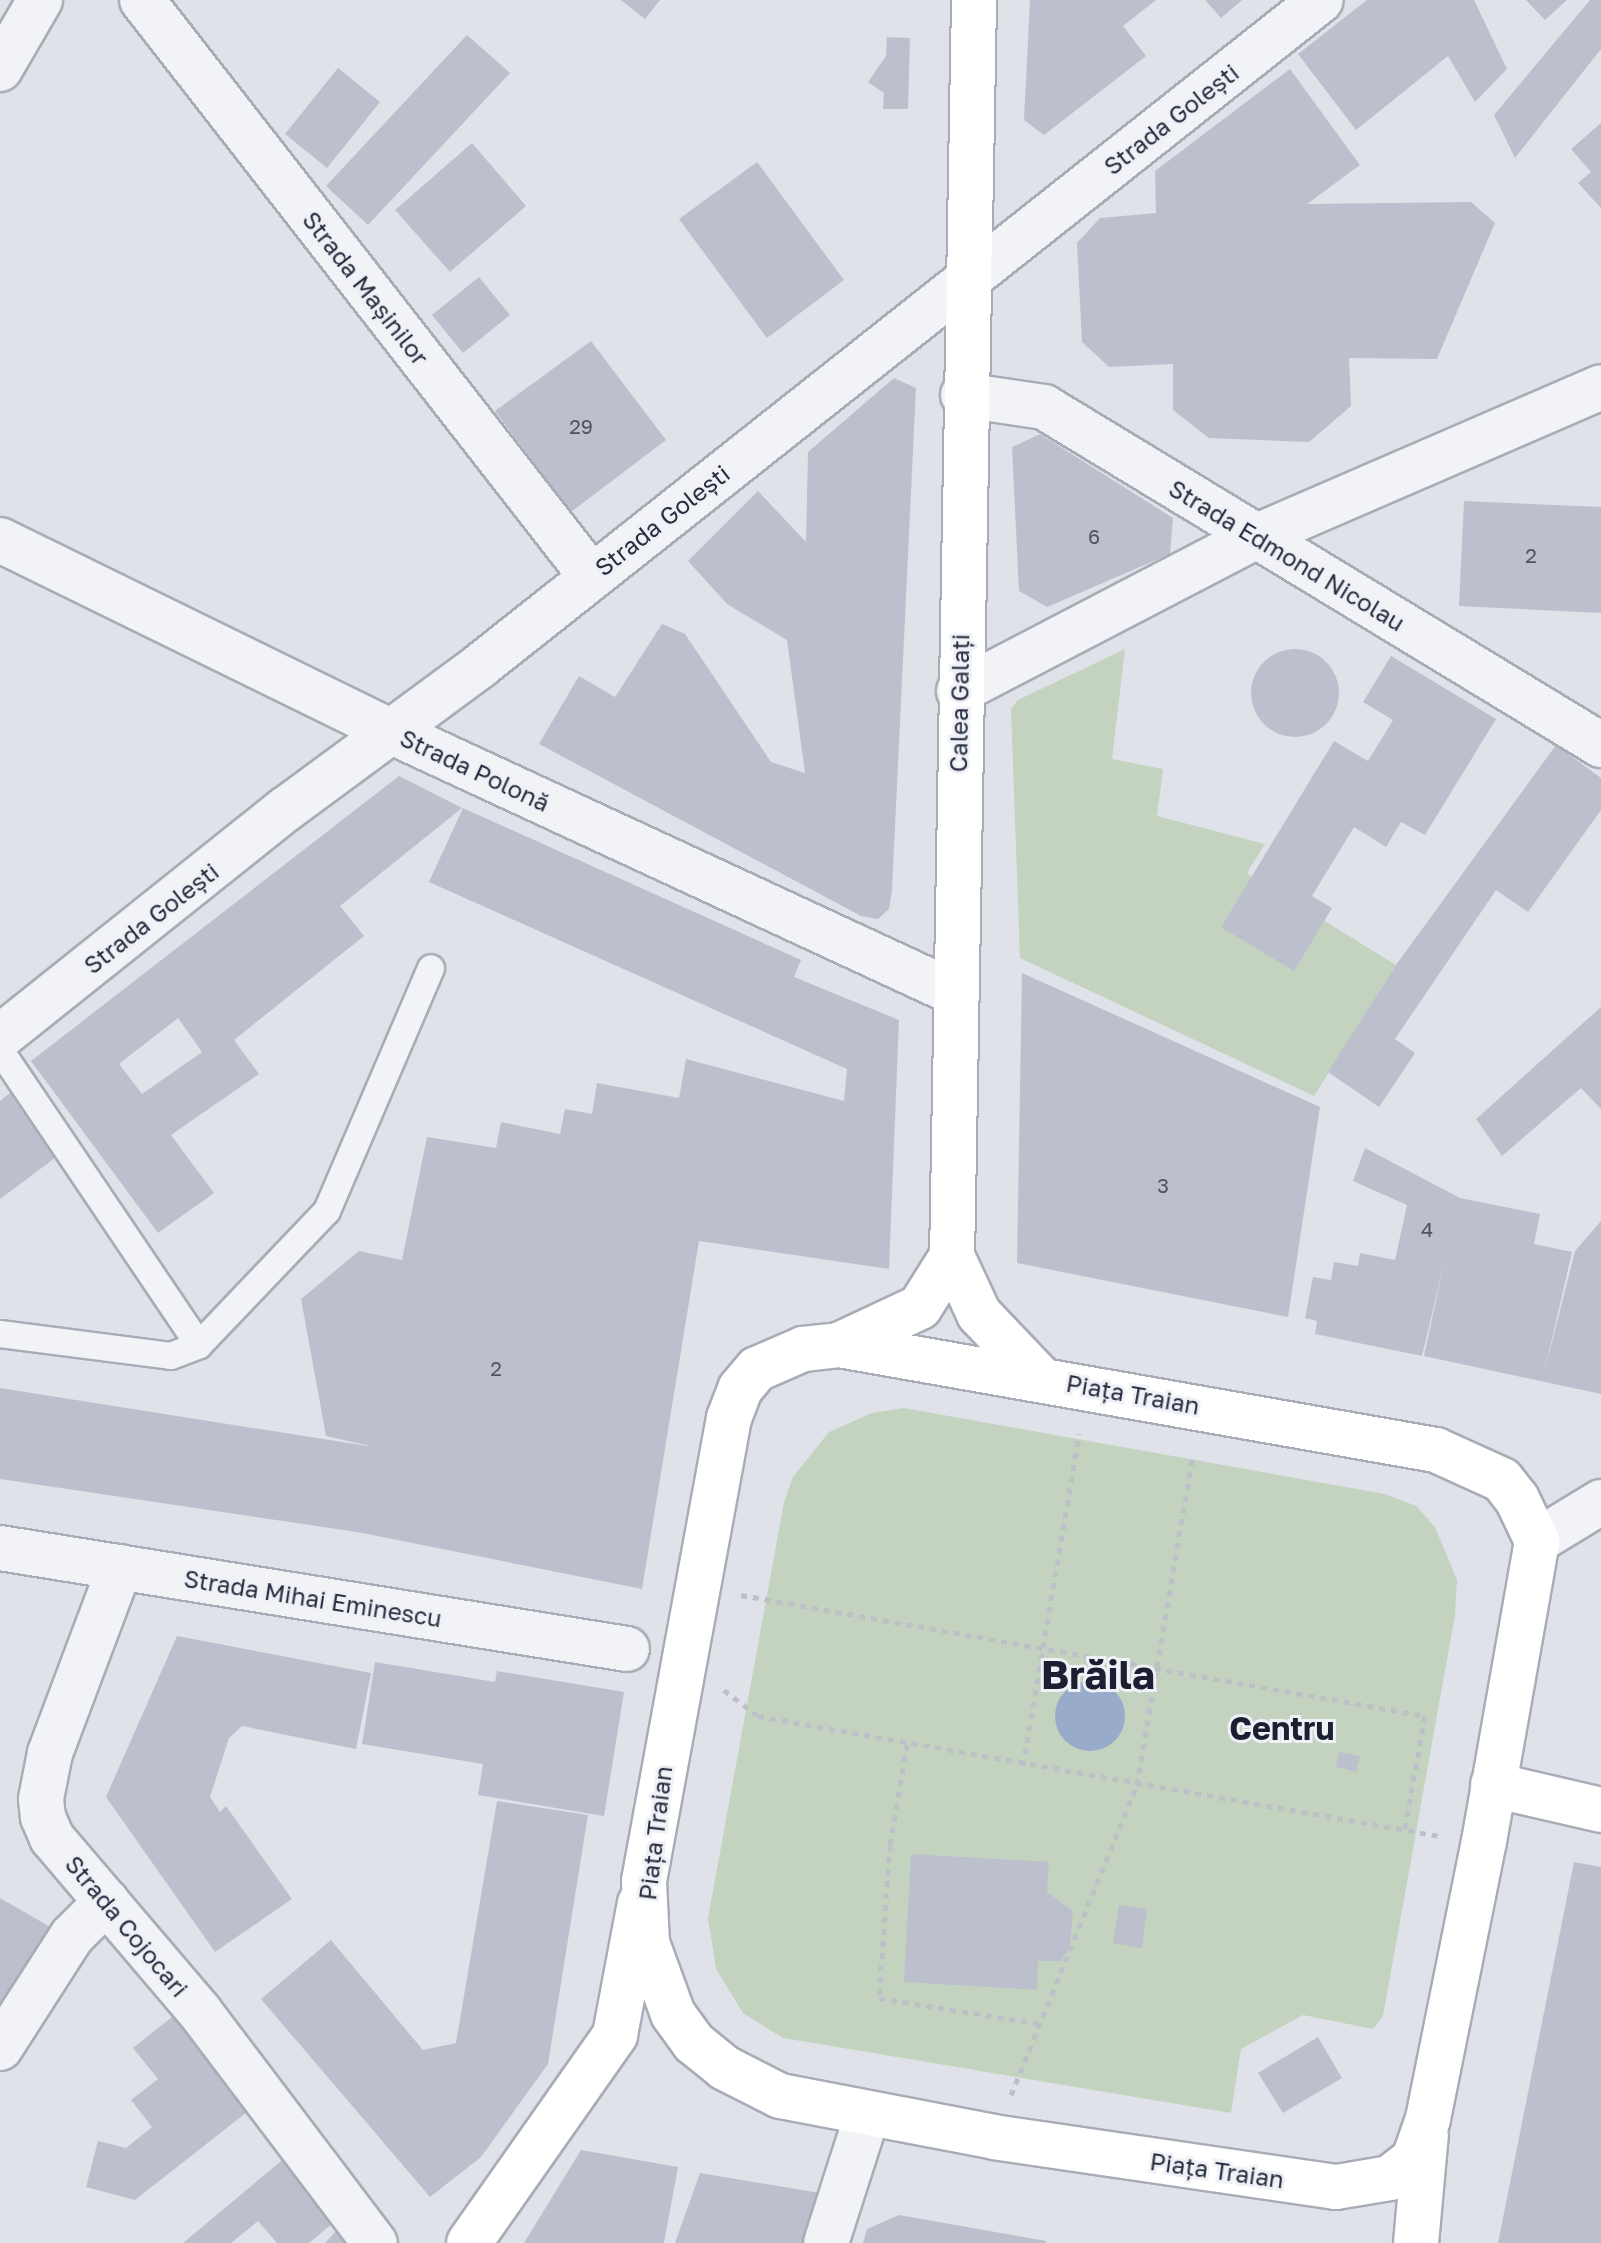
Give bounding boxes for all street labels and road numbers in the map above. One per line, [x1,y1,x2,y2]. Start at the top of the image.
street label: Strada Golești [1098,58,1244,180]
street label: Strada Mașinilor [297,205,435,371]
street label: Strada Golești [589,459,735,581]
street label: Strada Edmond Nicolau [1164,473,1410,637]
street label: Calea Galați [943,633,975,773]
street label: Strada Polonă [396,723,554,817]
street label: Strada Golești [78,857,224,979]
street label: Piața Traian [1064,1368,1202,1420]
street label: Strada Mihai Eminescu [182,1563,444,1633]
street label: Piața Traian [632,1764,678,1902]
street label: Strada Cojocari [60,1850,194,2002]
street label: Piața Traian [1148,2146,1286,2194]

